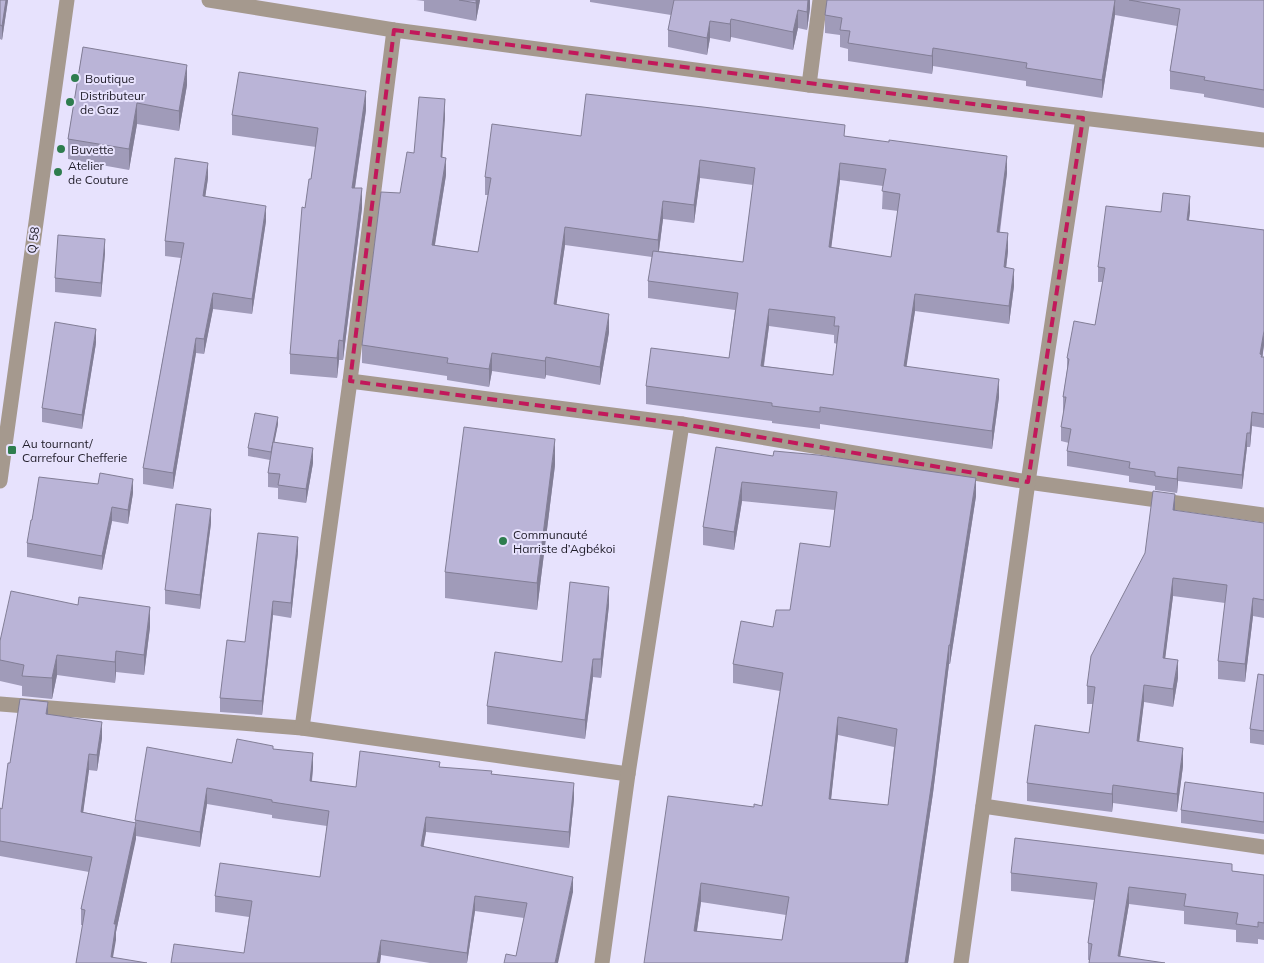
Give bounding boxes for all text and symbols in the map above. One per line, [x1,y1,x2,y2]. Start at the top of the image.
place label: Boutique [85,71,135,86]
marker: Boutique [69,72,81,84]
place label: Distributeur de Gaz [80,88,146,117]
marker: Distributeur de Gaz [64,96,76,108]
place label: Buvette [71,142,114,157]
marker: Buvette [55,143,67,155]
place label: Atelier de Couture [68,158,128,187]
marker: Atelier de Couture [52,166,64,178]
street label: Q 58 [24,226,42,254]
place label: Au tournant/ Carrefour Chefferie [22,436,127,465]
marker: Au tournant/ Carrefour Chefferie [6,444,18,456]
place label: Communauté Harriste d’Agbékoi [513,527,616,556]
marker: Communauté Harriste d’Agbékoi [497,535,509,547]

